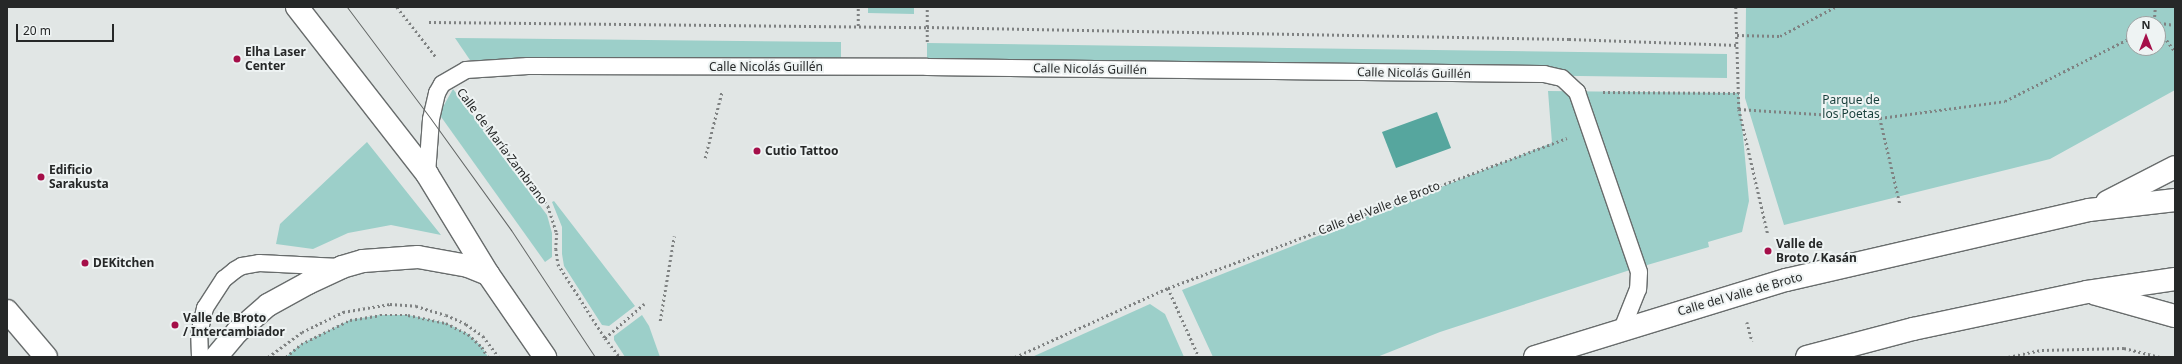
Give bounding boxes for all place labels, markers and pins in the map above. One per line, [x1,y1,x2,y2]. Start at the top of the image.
place label: Elha Laser Center [245,45,306,73]
marker: Elha Laser Center [232,54,242,64]
place label: Cutio Tattoo [765,144,838,158]
marker: Cutio Tattoo [752,146,762,156]
place label: Edificio Sarakusta [49,163,109,191]
marker: Edificio Sarakusta [36,172,46,182]
place label: Valle de Broto / Kasán [1776,237,1857,265]
marker: Valle de Broto / Kasán [1763,246,1773,256]
place label: DEKitchen [93,256,154,270]
marker: DEKitchen [80,258,90,268]
place label: Valle de Broto / Intercambiador [183,311,285,339]
marker: Valle de Broto / Intercambiador [170,320,180,330]

